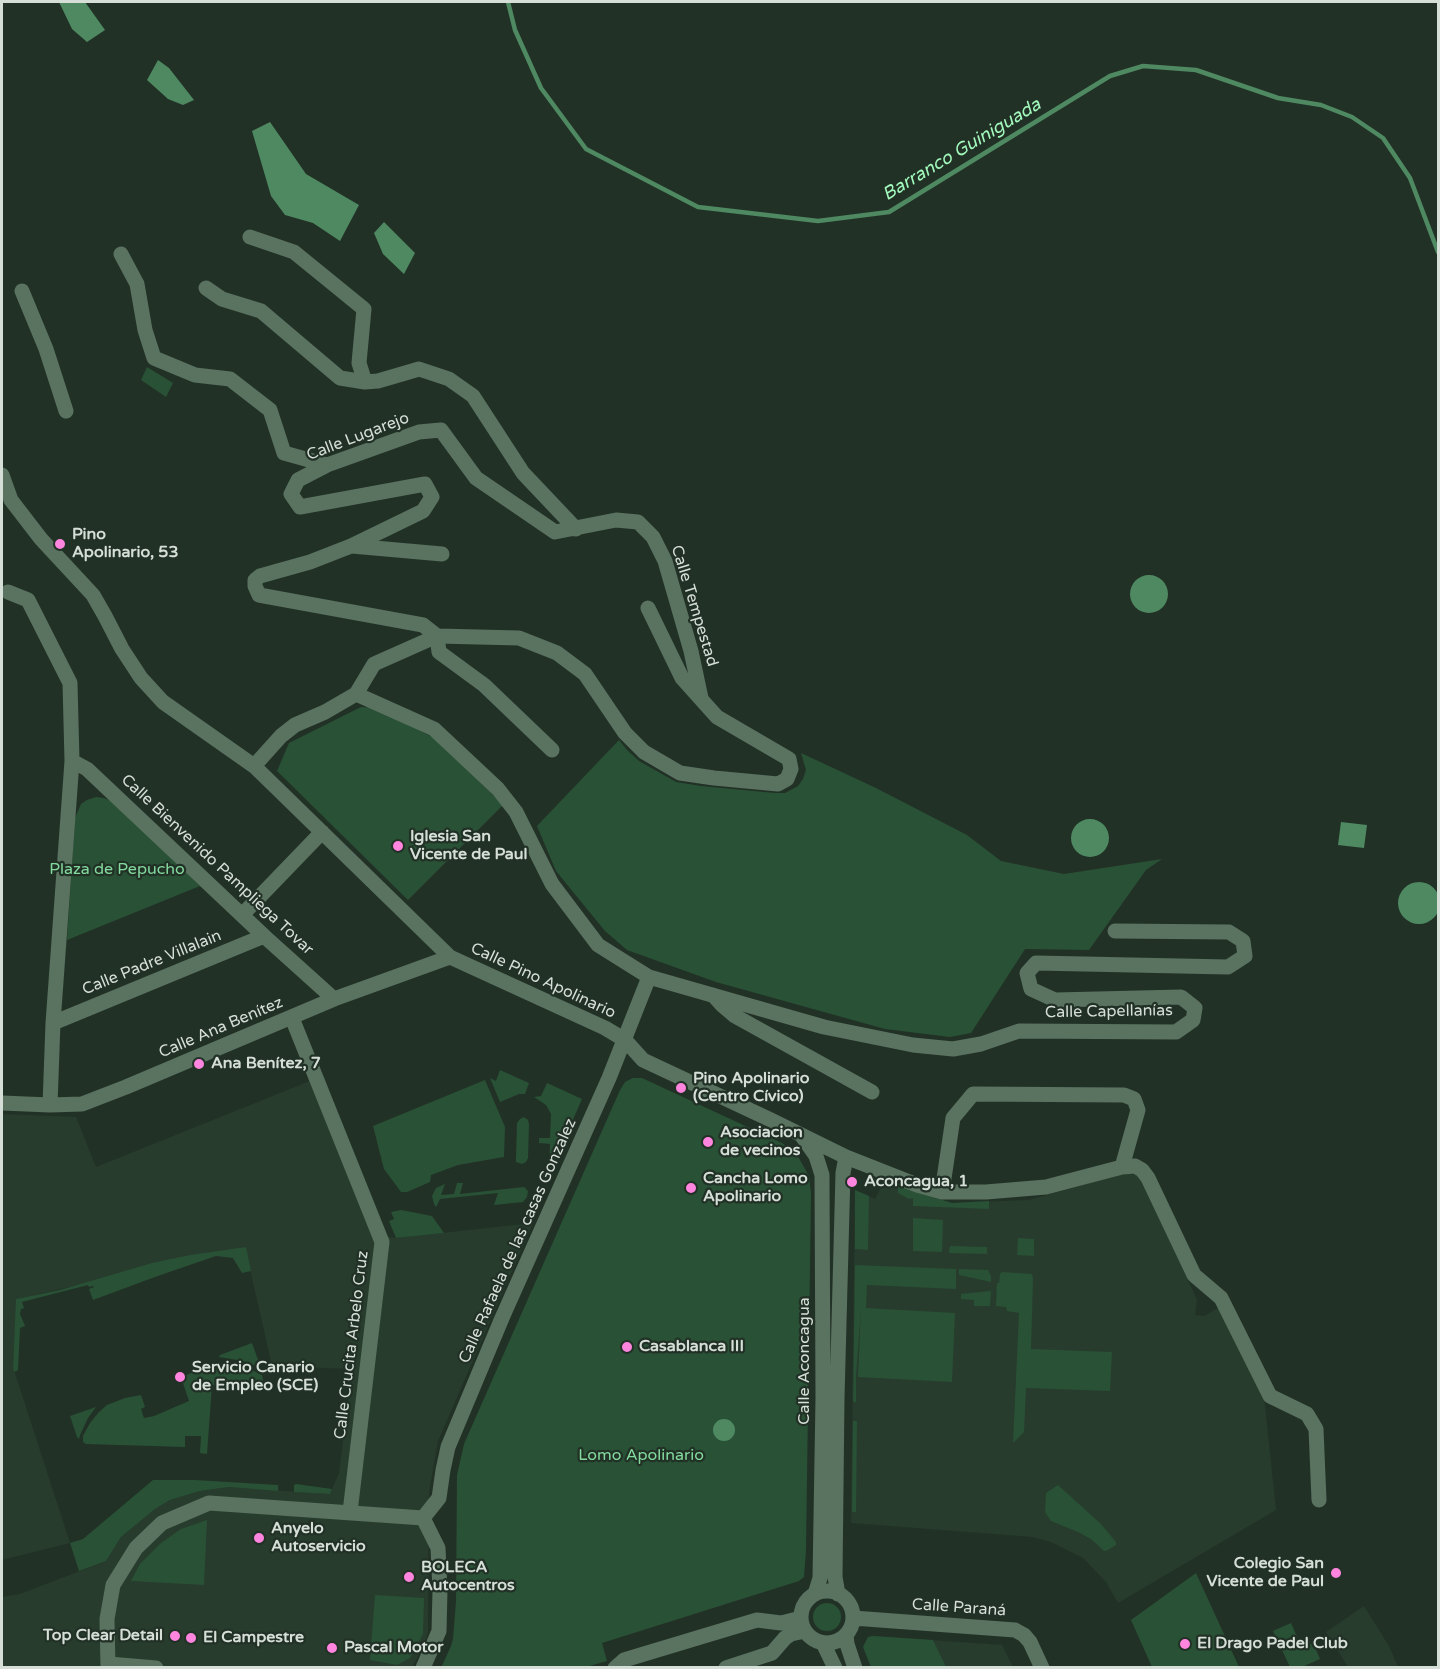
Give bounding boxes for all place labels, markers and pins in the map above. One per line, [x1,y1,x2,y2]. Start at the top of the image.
place label: Pino Apolinario, 53 [72,525,178,563]
marker: Pino Apolinario, 53 [53,537,67,551]
place label: Iglesia San Vicente de Paul [410,827,528,865]
marker: Iglesia San Vicente de Paul [391,839,405,853]
place label: Ana Benítez, 7 [211,1054,321,1074]
marker: Ana Benítez, 7 [192,1057,206,1071]
place label: Pino Apolinario (Centro Cívico) [693,1069,809,1107]
marker: Pino Apolinario (Centro Cívico) [674,1081,688,1095]
place label: Asociacion de vecinos [720,1123,803,1161]
marker: Asociacion de vecinos [701,1135,715,1149]
place label: Cancha Lomo Apolinario [703,1169,808,1207]
place label: Aconcagua, 1 [864,1172,968,1192]
marker: Aconcagua, 1 [845,1175,859,1189]
marker: Cancha Lomo Apolinario [684,1181,698,1195]
place label: Casablanca III [639,1337,744,1357]
marker: Casablanca III [620,1340,634,1354]
place label: Servicio Canario de Empleo (SCE) [192,1358,318,1396]
marker: Servicio Canario de Empleo (SCE) [173,1370,187,1384]
place label: Anyelo Autoservicio [271,1519,366,1557]
marker: Anyelo Autoservicio [252,1531,266,1545]
place label: Colegio San Vicente de Paul [1206,1554,1324,1592]
place label: BOLECA Autocentros [421,1558,515,1596]
marker: Colegio San Vicente de Paul [1329,1566,1343,1580]
marker: BOLECA Autocentros [402,1570,416,1584]
place label: Top Clear Detail [43,1626,163,1646]
place label: El Campestre [203,1628,304,1648]
marker: Top Clear Detail [168,1629,182,1643]
marker: El Campestre [184,1631,198,1645]
place label: El Drago Padel Club [1197,1634,1348,1654]
marker: El Drago Padel Club [1178,1637,1192,1651]
place label: Pascal Motor [344,1638,443,1658]
marker: Pascal Motor [325,1641,339,1655]

